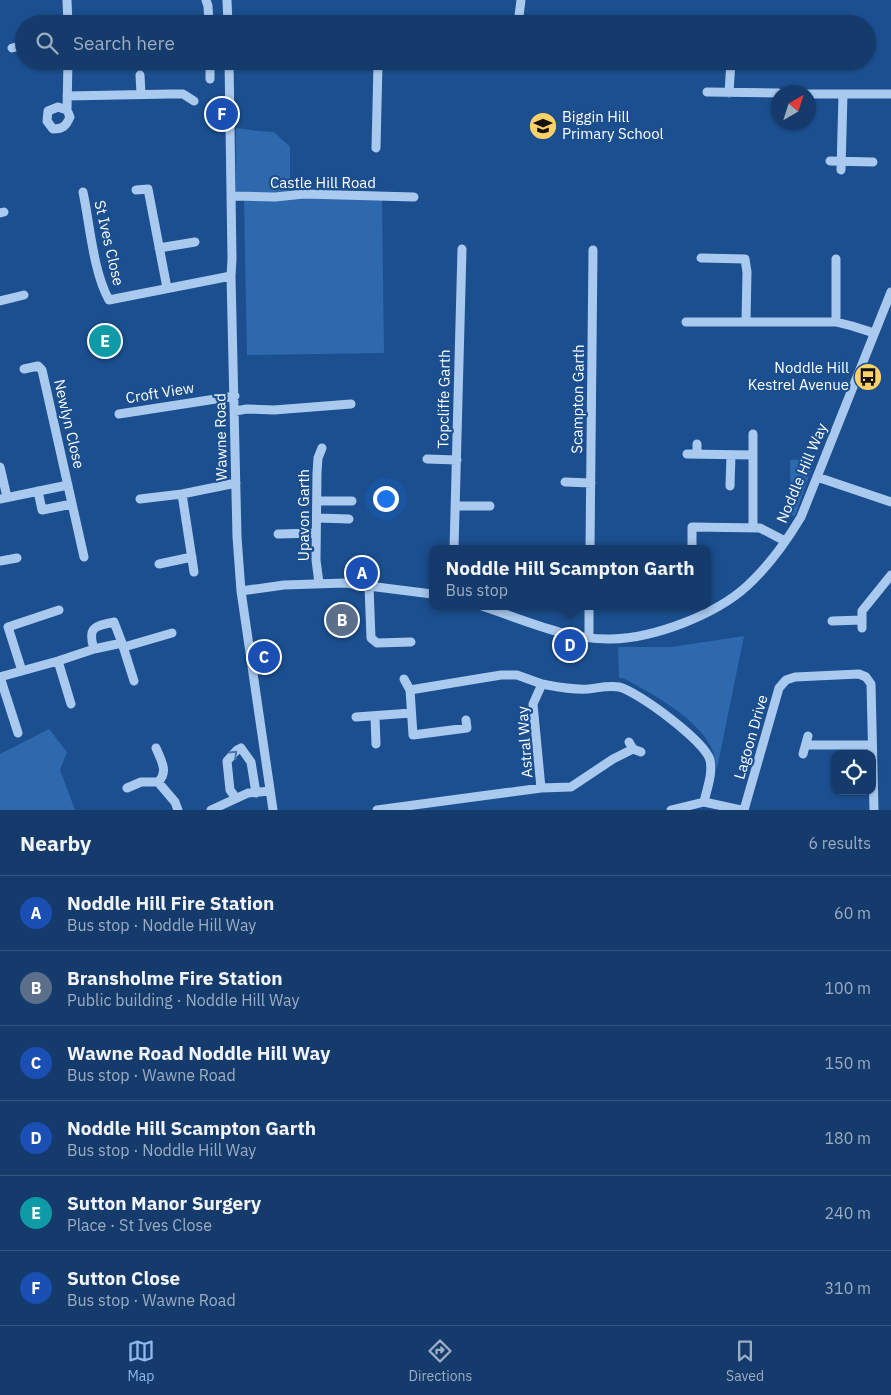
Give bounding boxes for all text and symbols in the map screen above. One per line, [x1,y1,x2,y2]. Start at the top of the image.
search box [15,15,876,70]
icon: search [33,29,61,57]
text: Search here [73,31,175,55]
north arrow [771,85,816,130]
pin: F [206,95,238,133]
place label: Biggin Hill Primary School [562,107,664,143]
school or university icon: Biggin Hill Primary School [528,111,558,141]
street label: Castle Hill Road [270,173,376,192]
street label: St Ives Close [90,198,129,288]
pin: E [89,322,121,360]
street label: Scampton Garth [567,344,588,454]
street label: Topcliffe Garth [433,349,454,449]
place label: Noddle Hill Kestrel Avenue [748,358,849,394]
bus stop icon: Noddle Hill Kestrel Avenue [853,362,883,392]
street label: Newlyn Close [50,377,89,470]
street label: Croft View [124,378,196,407]
street label: Wawne Road [210,393,231,481]
street label: Noddle Hill Way [772,419,831,526]
street label: Upavon Garth [294,469,313,561]
your location [373,486,399,512]
popup [429,545,711,610]
pin: A [346,554,378,592]
text: Noddle Hill Scampton Garth [446,556,695,580]
text: Bus stop [446,580,508,600]
pin: B [326,601,358,639]
pin: D [554,626,586,664]
pin: C [248,638,280,676]
street label: Lagoon Drive [729,692,772,781]
street label: Astral Way [512,705,536,779]
map controls [831,750,876,795]
button: locate [831,750,876,795]
one-way arrow [228,751,237,760]
text: Nearby [20,829,91,857]
text: 6 results [808,833,871,853]
text: Noddle Hill Fire Station [67,891,274,915]
text: A [31,903,41,923]
text: 60 m [834,903,871,923]
text: Bus stop · Noddle Hill Way [67,915,256,935]
text: Bransholme Fire Station [67,966,283,990]
text: B [31,978,41,998]
text: 100 m [824,978,871,998]
text: Public building · Noddle Hill Way [67,990,300,1010]
text: Wawne Road Noddle Hill Way [67,1041,330,1065]
text: C [31,1053,41,1073]
text: 150 m [824,1053,871,1073]
text: Bus stop · Wawne Road [67,1065,236,1085]
text: Noddle Hill Scampton Garth [67,1116,316,1140]
text: D [30,1128,42,1148]
text: 180 m [824,1128,871,1148]
text: Bus stop · Noddle Hill Way [67,1140,256,1160]
text: Sutton Manor Surgery [67,1191,261,1215]
text: E [31,1203,41,1223]
text: 240 m [824,1203,871,1223]
text: Place · St Ives Close [67,1215,212,1235]
text: Sutton Close [67,1266,180,1290]
text: F [31,1278,41,1298]
text: 310 m [824,1278,871,1298]
text: Bus stop · Wawne Road [67,1290,236,1310]
tab: Map [127,1337,155,1385]
tab: Directions [409,1337,472,1385]
tab: Saved [726,1337,764,1385]

